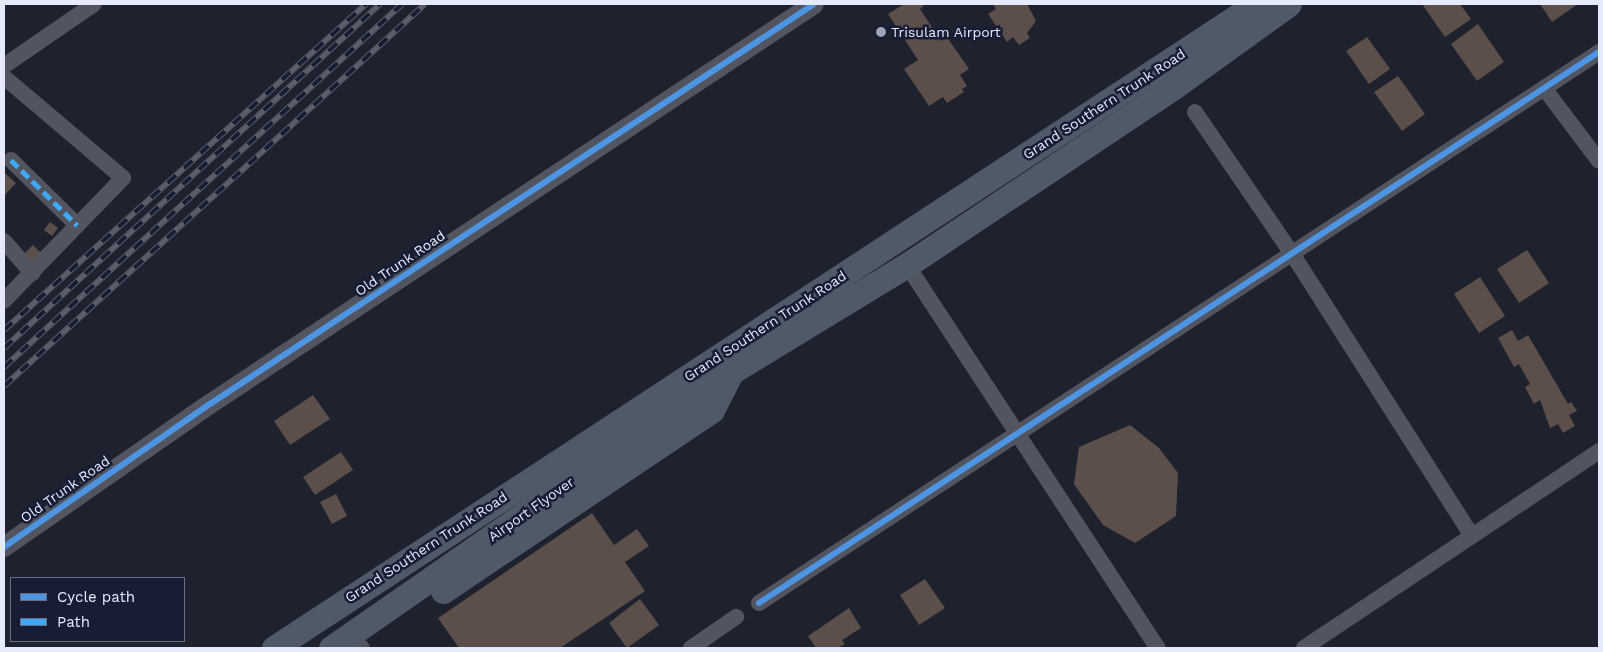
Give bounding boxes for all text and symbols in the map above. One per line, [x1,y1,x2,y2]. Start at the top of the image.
place label: Trisulam Airport [891,24,1001,40]
marker: Trisulam Airport [875,26,887,38]
street label: Grand Southern Trunk Road [1019,45,1189,163]
street label: Old Trunk Road [351,226,449,300]
street label: Grand Southern Trunk Road [680,267,850,385]
street label: Old Trunk Road [17,452,113,526]
street label: Airport Flyover [485,473,577,545]
street label: Grand Southern Trunk Road [341,488,511,606]
legend [10,577,185,642]
text: Cycle path [57,588,135,606]
text: Path [57,613,90,631]

